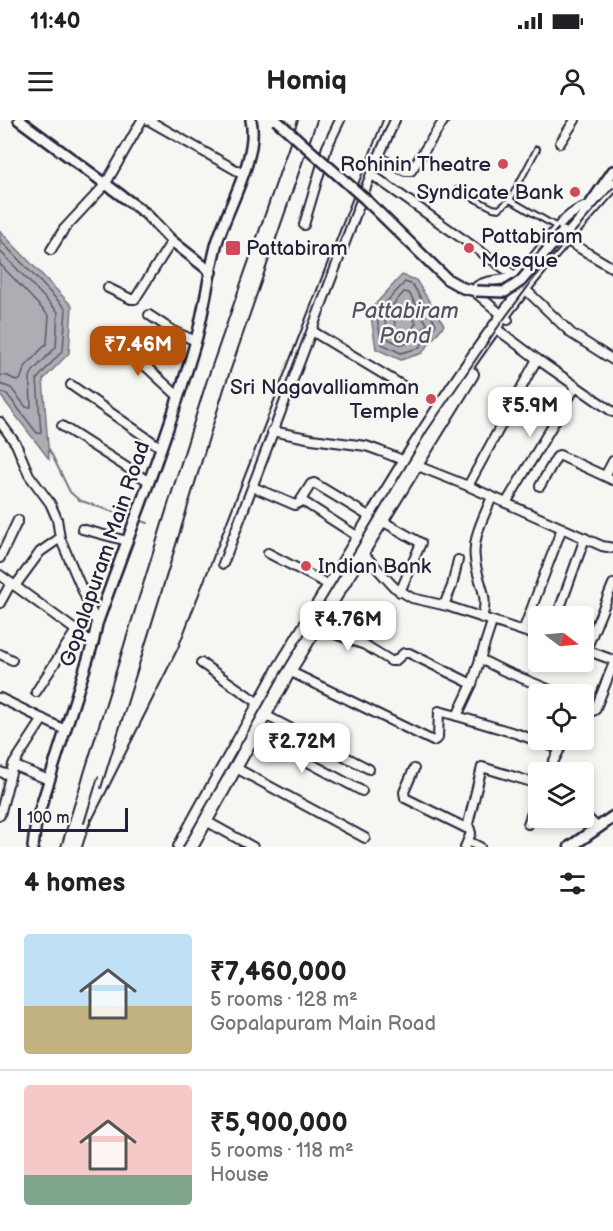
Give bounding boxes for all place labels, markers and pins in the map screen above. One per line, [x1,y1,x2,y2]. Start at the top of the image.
place label: Rohinin Theatre [340,152,491,177]
marker: Rohinin Theatre [496,157,510,171]
place label: Syndicate Bank [417,180,564,205]
marker: Syndicate Bank [568,185,582,199]
place label: Pattabiram Mosque [481,224,583,273]
place label: Pattabiram [246,236,348,261]
marker: Pattabiram [224,239,242,257]
marker: Pattabiram Mosque [462,241,476,255]
pin: ₹7.46M [89,326,187,377]
place label: Sri Nagavalliamman Temple [230,375,419,424]
pin: ₹5.9M [488,387,572,438]
marker: Sri Nagavalliamman Temple [424,392,438,406]
place label: Indian Bank [318,554,432,579]
marker: Indian Bank [299,559,313,573]
pin: ₹4.76M [299,601,397,652]
pin: ₹2.72M [253,723,351,774]

